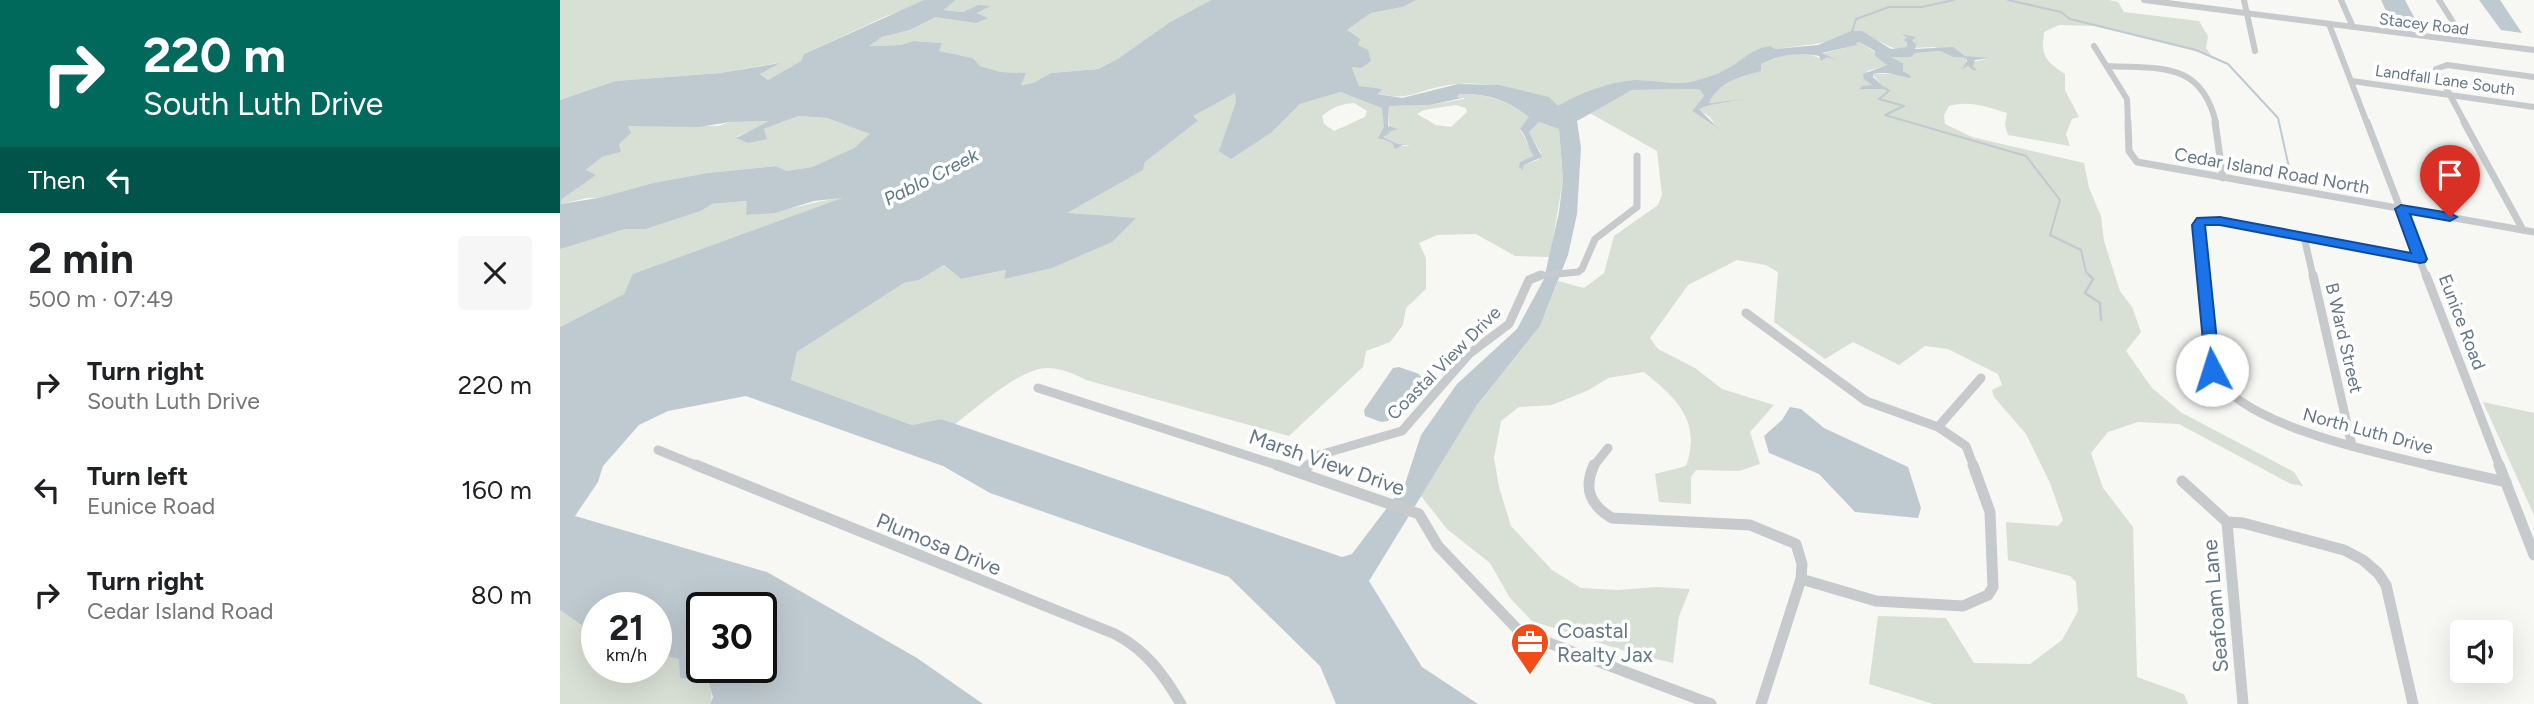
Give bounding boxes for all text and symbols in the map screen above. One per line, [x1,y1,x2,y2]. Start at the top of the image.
street label: Stacey Road [2378,9,2470,39]
text: 220 m [143,25,286,84]
icon: right [28,28,119,119]
street label: Landfall Lane South [2374,61,2516,99]
text: South Luth Drive [143,85,383,123]
water label: Pablo Creek [880,143,983,211]
street label: Cedar Island Road North [2173,143,2371,199]
pin [2420,145,2480,217]
icon: arrive [2431,156,2469,194]
icon: left [100,161,138,199]
text: Then [28,164,86,196]
text: 2 min [28,233,134,284]
button: close [458,236,532,310]
street label: Eunice Road [2434,271,2490,373]
street label: B Ward Street [2321,281,2367,396]
text: 500 m · 07:49 [28,285,173,313]
street label: Coastal View Drive [1383,301,1506,424]
position arrow [2175,333,2249,407]
text: Turn right [87,355,204,387]
icon: right [28,366,66,404]
text: 220 m [458,369,532,401]
text: South Luth Drive [87,387,260,415]
street label: North Luth Drive [2300,403,2436,459]
street label: Marsh View Drive [1246,424,1408,500]
text: Turn left [87,460,188,492]
icon: left [28,471,66,509]
text: 160 m [461,474,532,506]
text: Eunice Road [87,492,215,520]
street label: Plumosa Drive [873,508,1005,580]
street label: Seafoam Lane [2197,538,2233,674]
text: Turn right [87,565,204,597]
icon: right [28,576,66,614]
text: 80 m [471,579,532,611]
speed limit sign: 30 [686,592,777,683]
text: Cedar Island Road [87,597,273,625]
text: 21 [609,607,644,649]
place label: Coastal Realty Jax [1557,618,1653,667]
map controls [2450,620,2513,683]
button: sound [2450,620,2513,683]
office icon: Coastal Realty Jax [1509,621,1551,676]
text: km/h [606,644,647,666]

